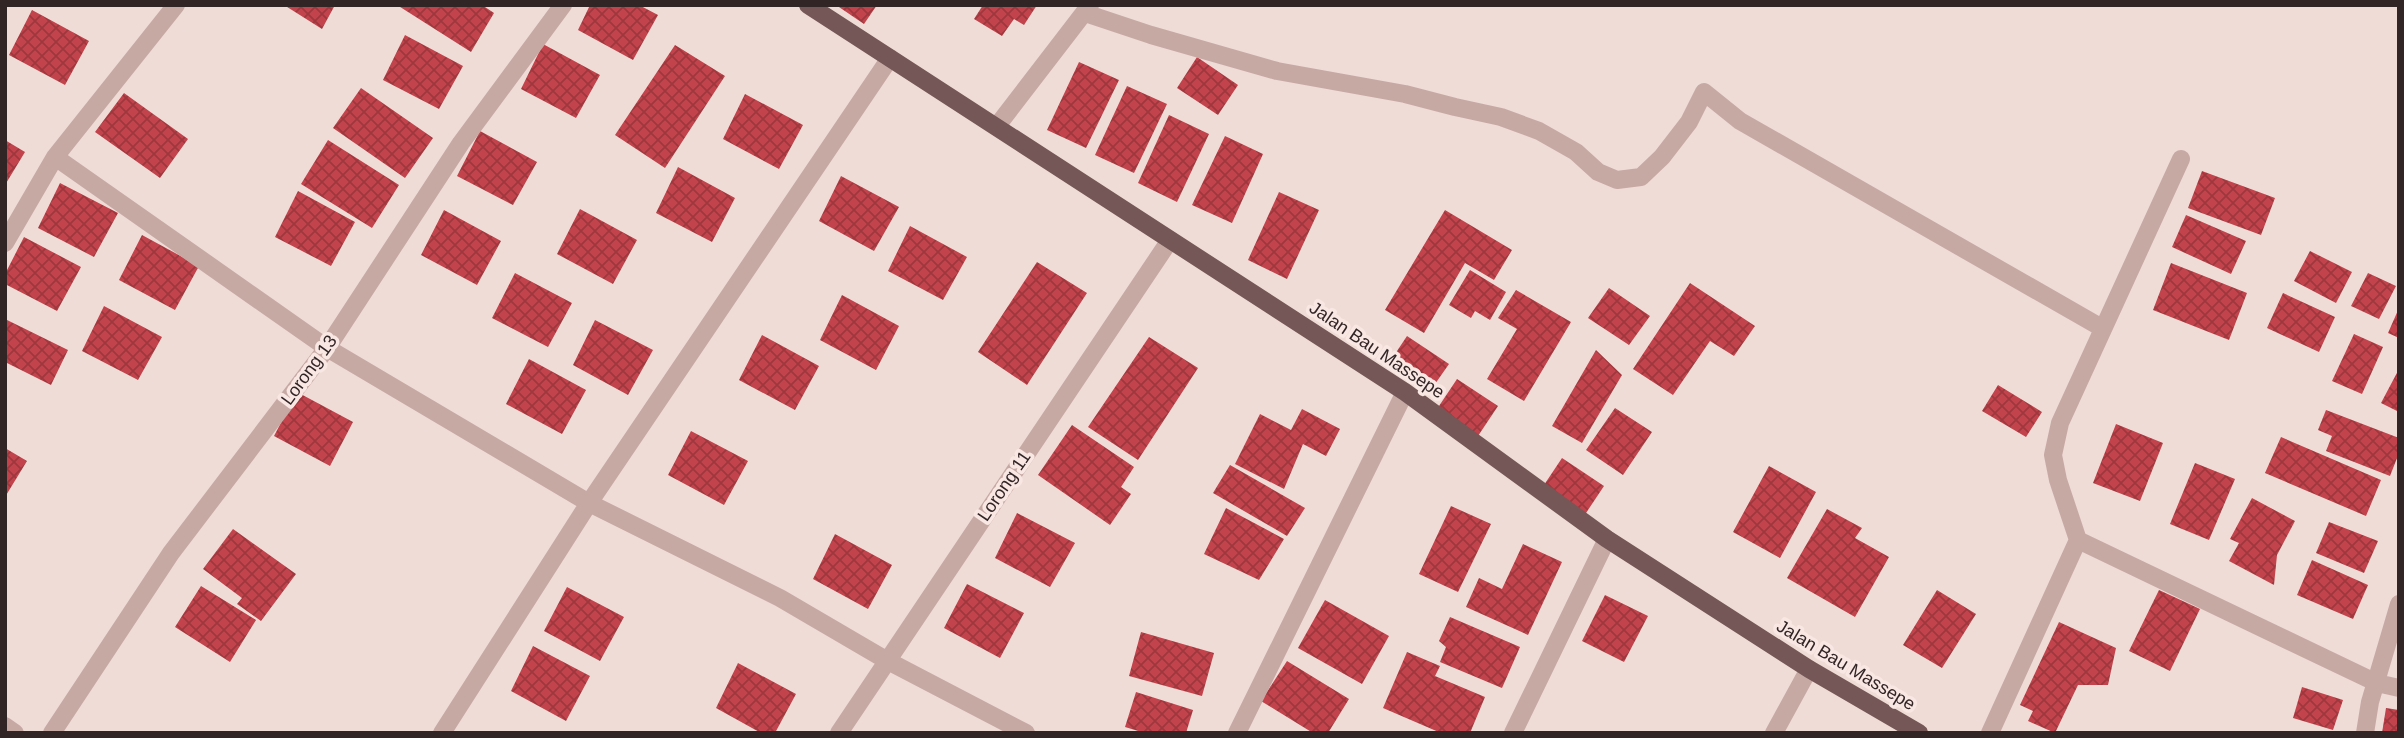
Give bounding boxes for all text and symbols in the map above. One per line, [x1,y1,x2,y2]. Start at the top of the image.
street label: Jalan Bau Massepe [1306,298,1448,402]
street label: Lorong 13 [277,331,341,409]
street label: Lorong 11 [973,447,1035,525]
street label: Jalan Bau Massepe [1773,616,1919,714]

